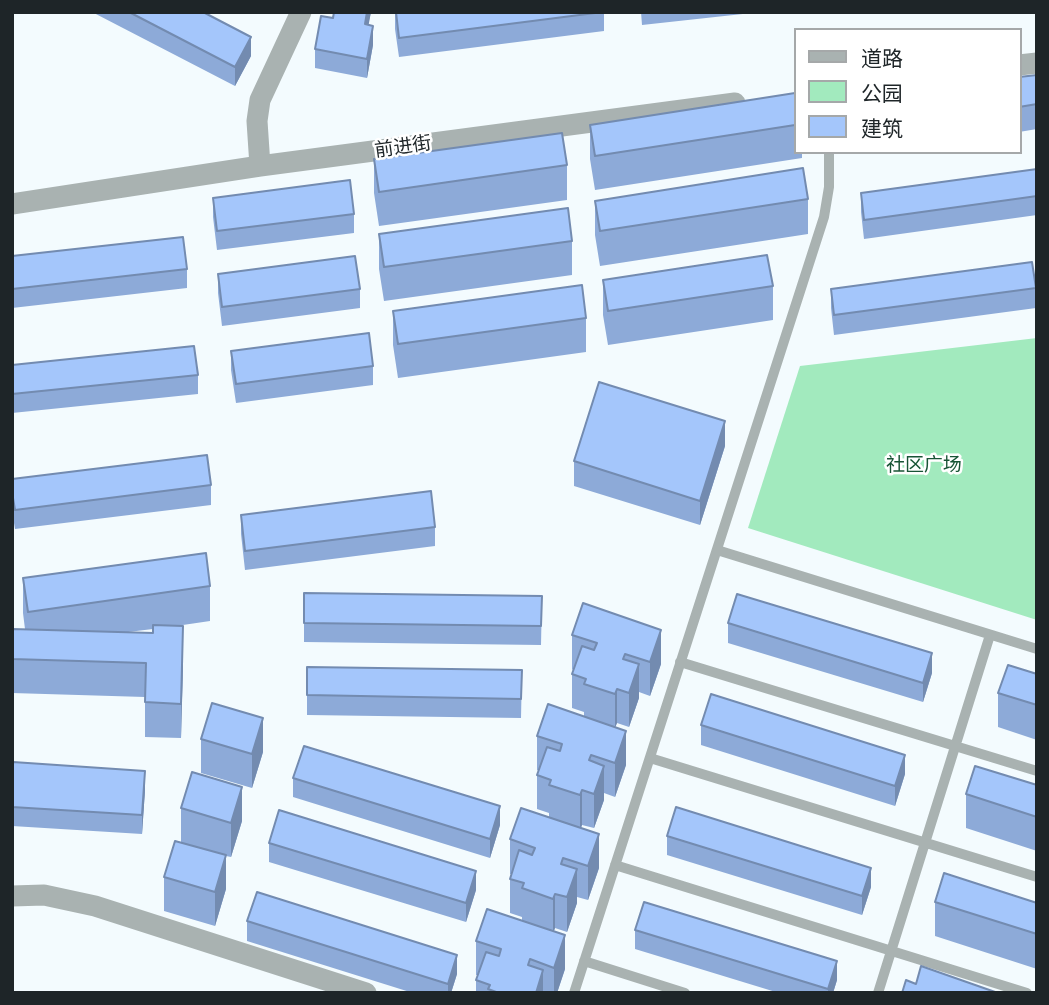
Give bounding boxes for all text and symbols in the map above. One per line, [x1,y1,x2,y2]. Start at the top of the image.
legend [794,28,1021,154]
text: 道路 [861,45,903,71]
text: 公园 [861,80,903,106]
text: 建筑 [861,115,903,141]
street label: 前进街 [373,132,433,162]
park label: 社区广场 [886,454,962,476]

